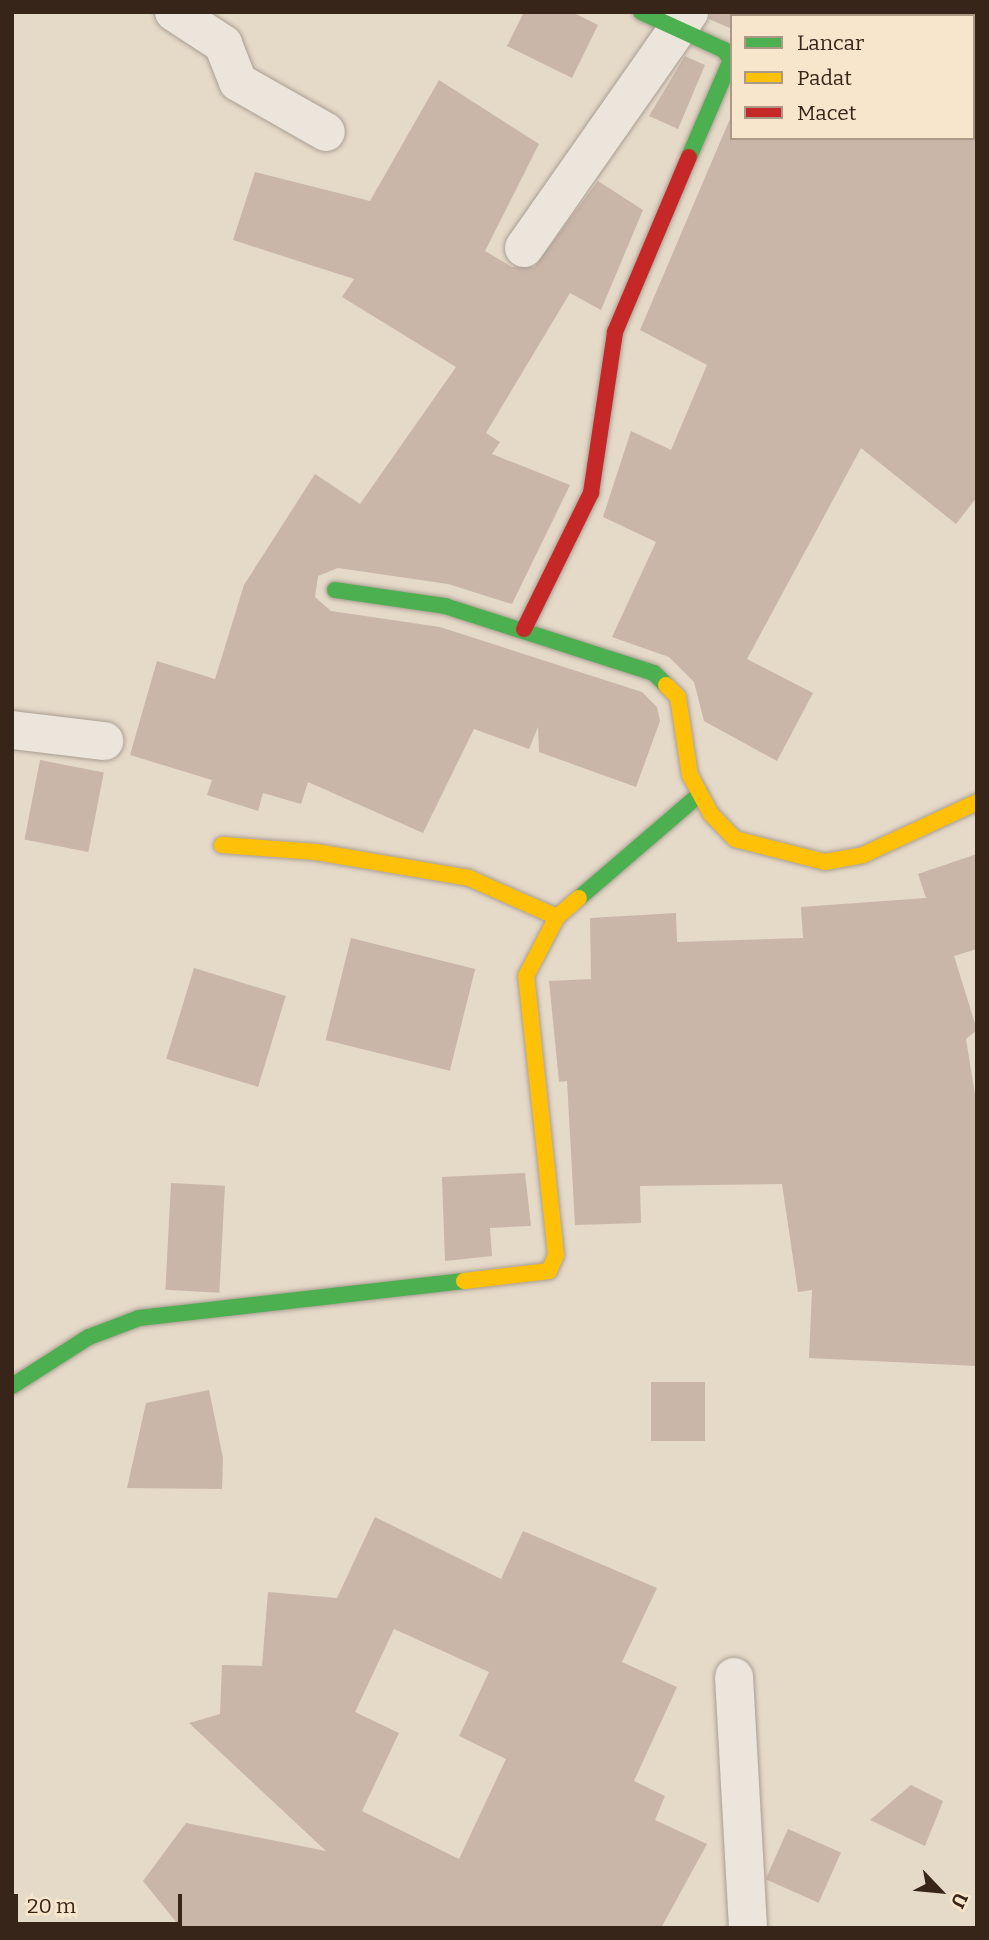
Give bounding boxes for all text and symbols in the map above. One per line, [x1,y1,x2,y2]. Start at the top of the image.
legend [730,14,975,140]
text: Lancar [797,30,864,56]
text: Padat [797,65,852,91]
text: Macet [797,100,856,126]
north arrow [905,1856,975,1926]
scale bar [18,1881,186,1925]
text: U [946,1889,973,1912]
text: 20 m [27,1893,76,1919]

